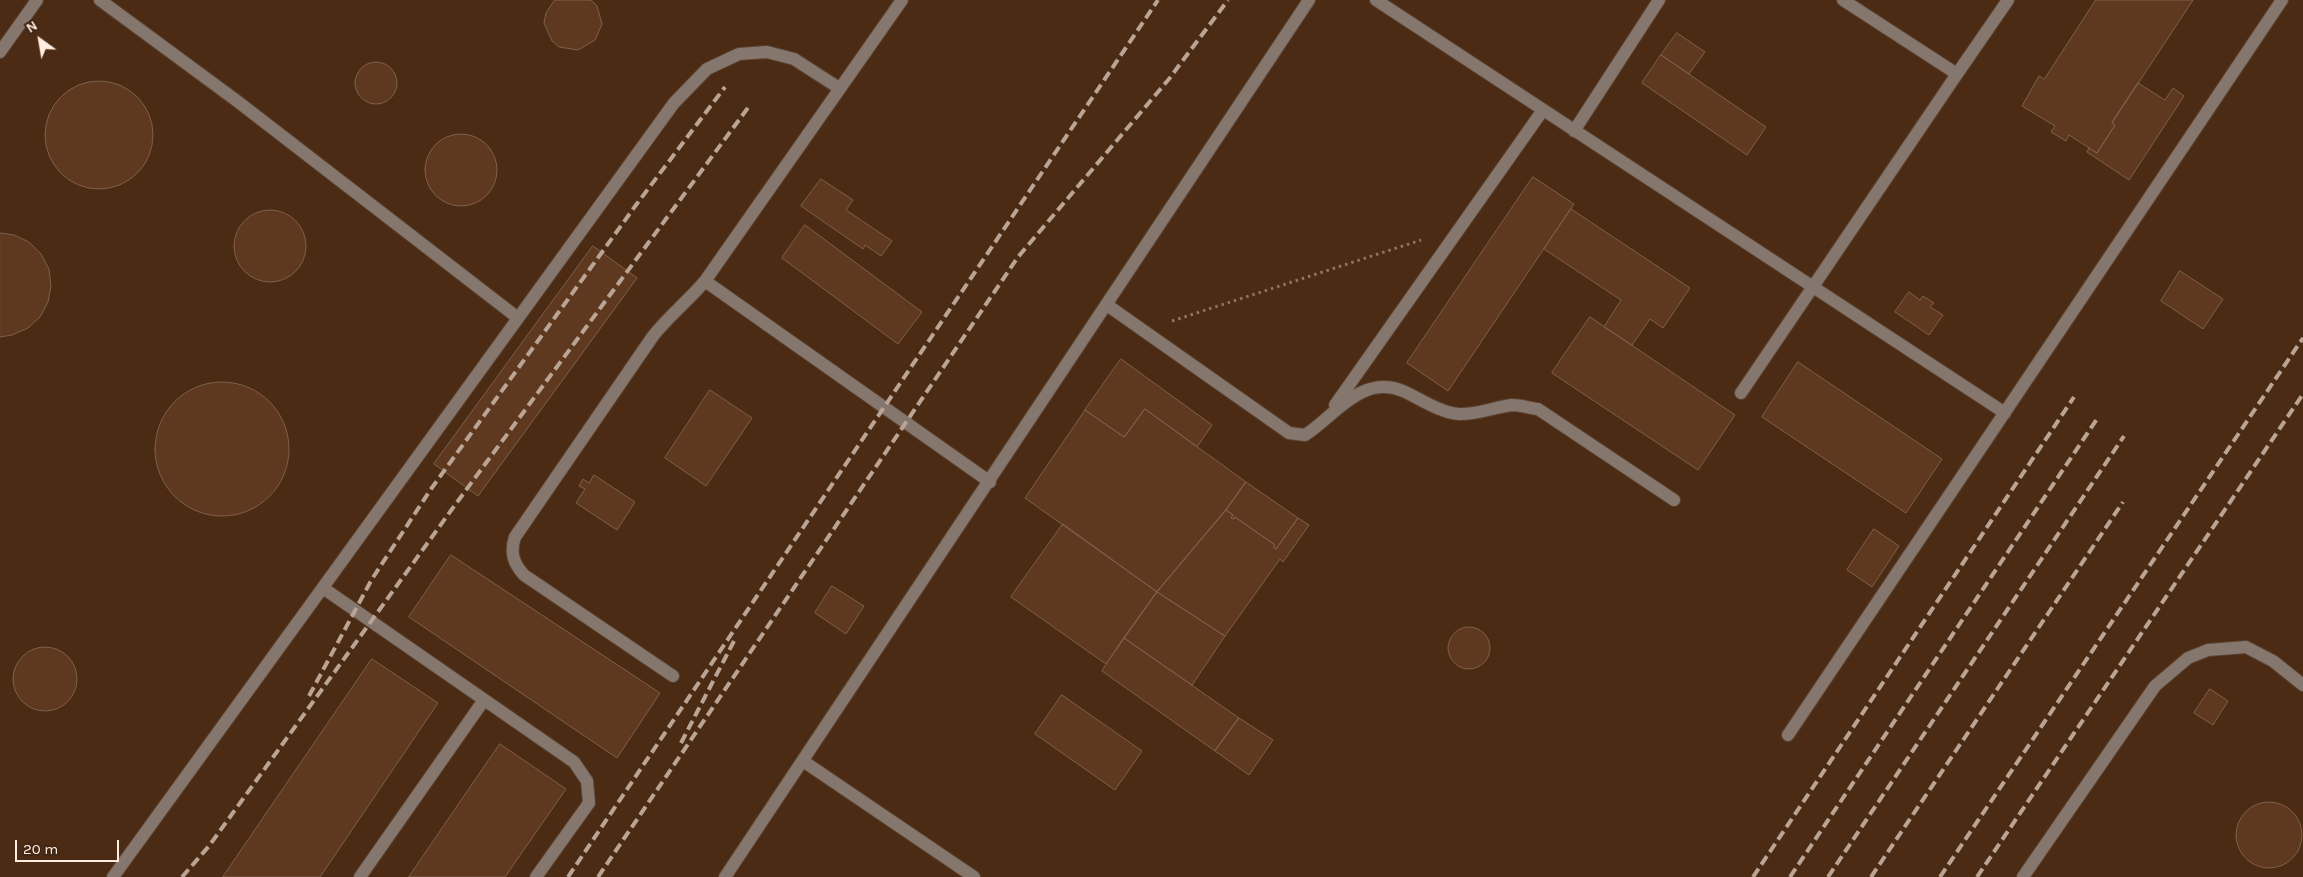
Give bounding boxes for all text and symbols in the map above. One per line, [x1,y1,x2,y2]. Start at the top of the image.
north arrow [15,15,65,65]
text: N [23,17,41,37]
scale bar [18,830,121,862]
text: 20 m [23,840,58,858]

